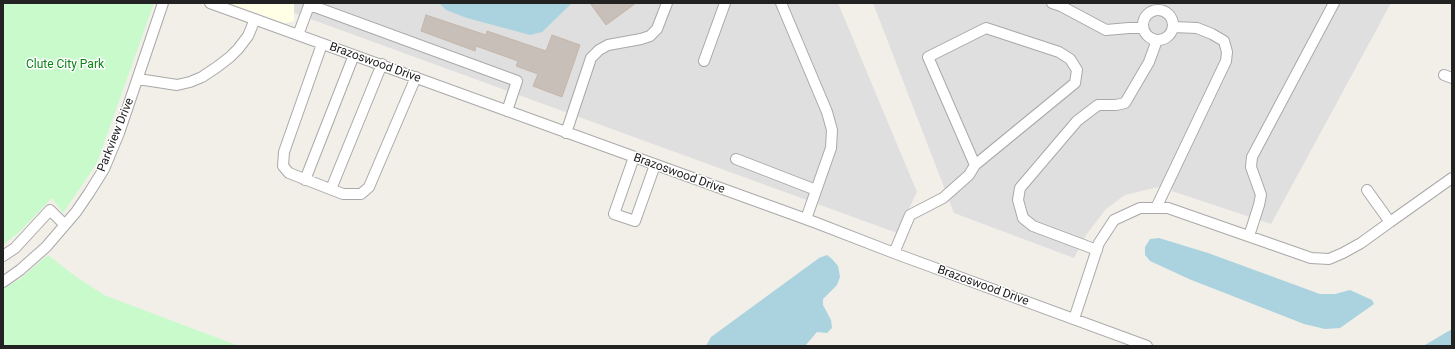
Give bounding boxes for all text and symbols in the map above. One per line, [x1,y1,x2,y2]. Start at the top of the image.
street label: Brazoswood Drive [327,40,423,86]
park label: Clute City Park [26,58,104,72]
street label: Parkview Drive [95,96,137,174]
street label: Brazoswood Drive [631,151,727,197]
street label: Brazoswood Drive [935,263,1031,309]

